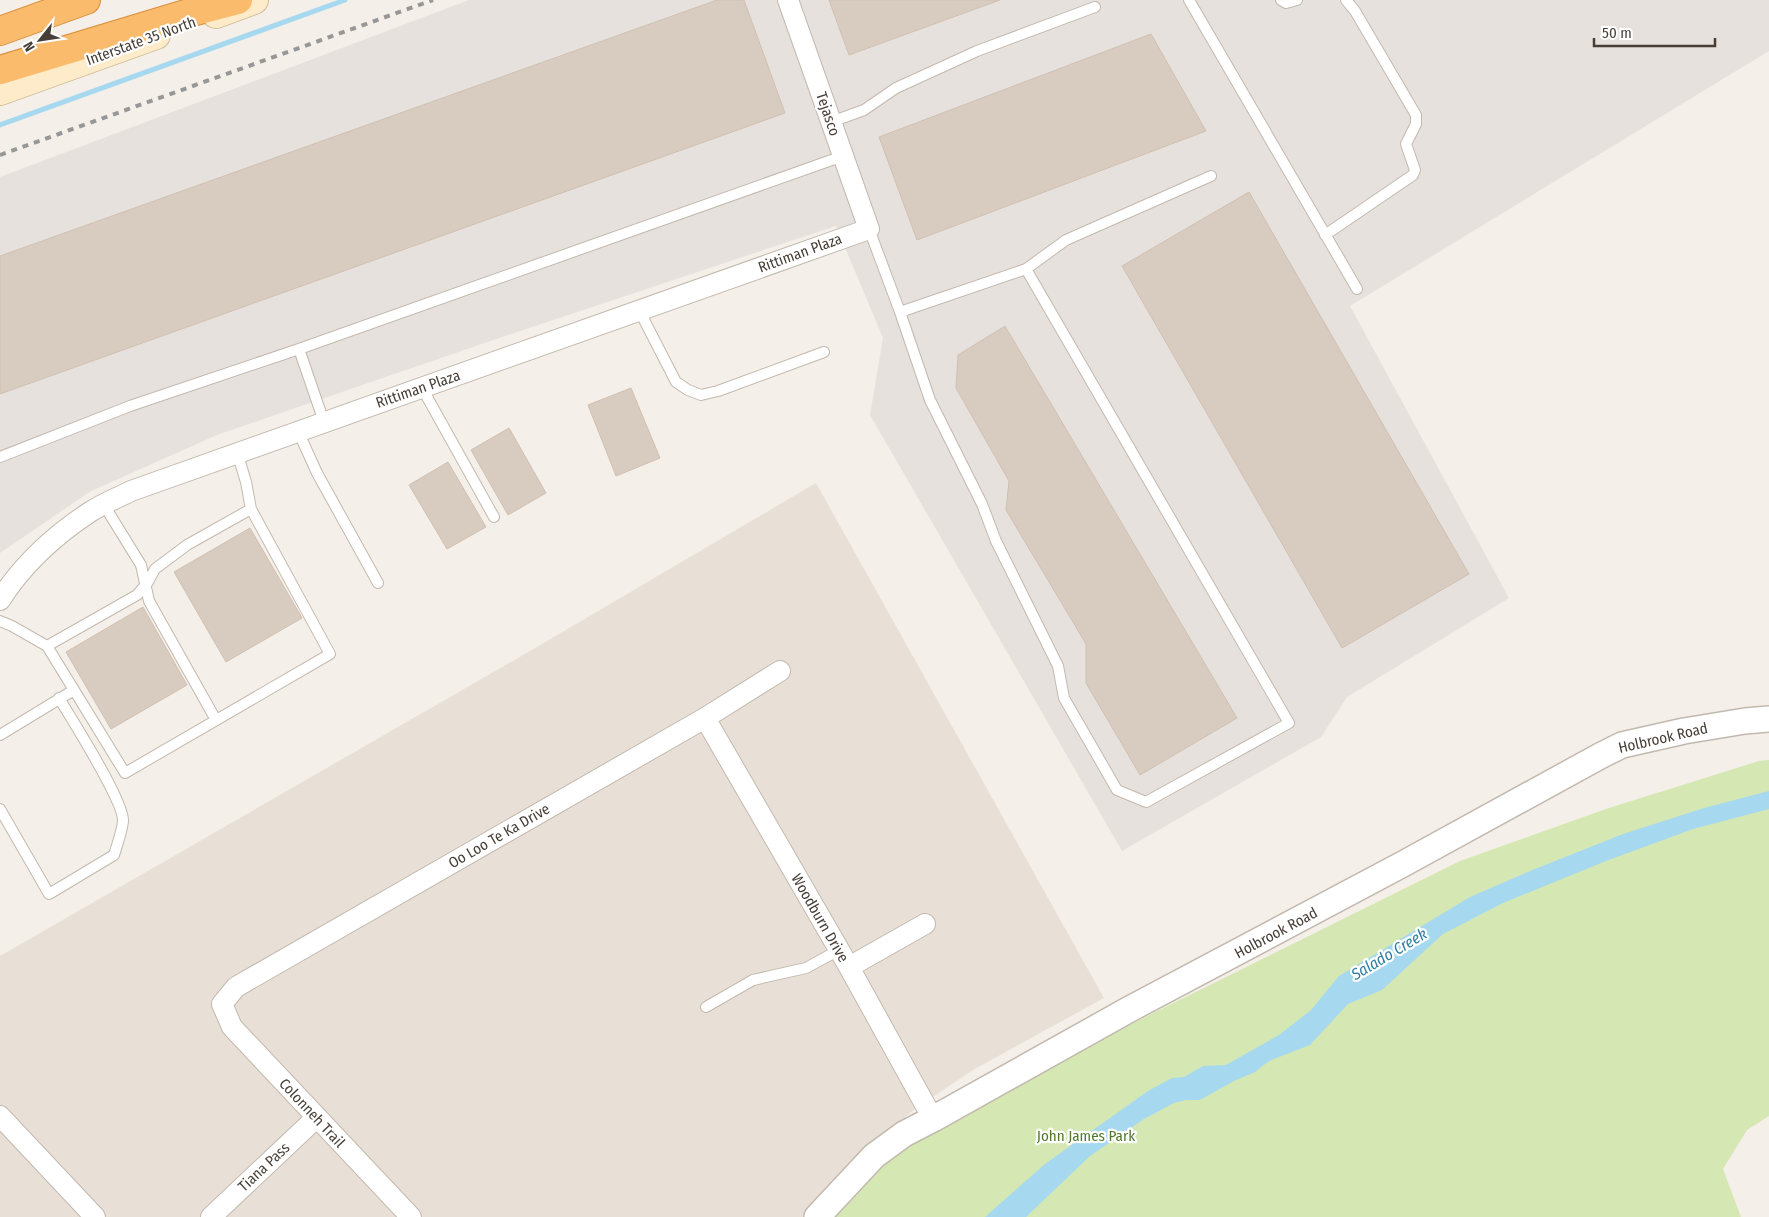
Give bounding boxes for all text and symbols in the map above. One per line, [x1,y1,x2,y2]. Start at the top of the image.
street label: Interstate 35 North [84,13,198,69]
north arrow [15,15,65,65]
scale bar [1594,15,1715,47]
text: 50 m [1602,24,1632,42]
text: N [20,38,39,54]
street label: Tejasco [812,90,844,138]
street label: Rittiman Plaza [756,230,844,276]
street label: Rittiman Plaza [374,366,462,412]
street label: Holbrook Road [1617,719,1709,757]
street label: Oo Loo Te Ka Drive [445,800,553,872]
street label: Woodburn Drive [787,871,853,965]
street label: Holbrook Road [1232,904,1320,962]
water label: Salado Creek [1347,924,1430,985]
street label: Colonneh Trail [275,1075,349,1151]
park label: John James Park [1037,1127,1135,1145]
street label: Tiana Pass [235,1139,293,1195]

